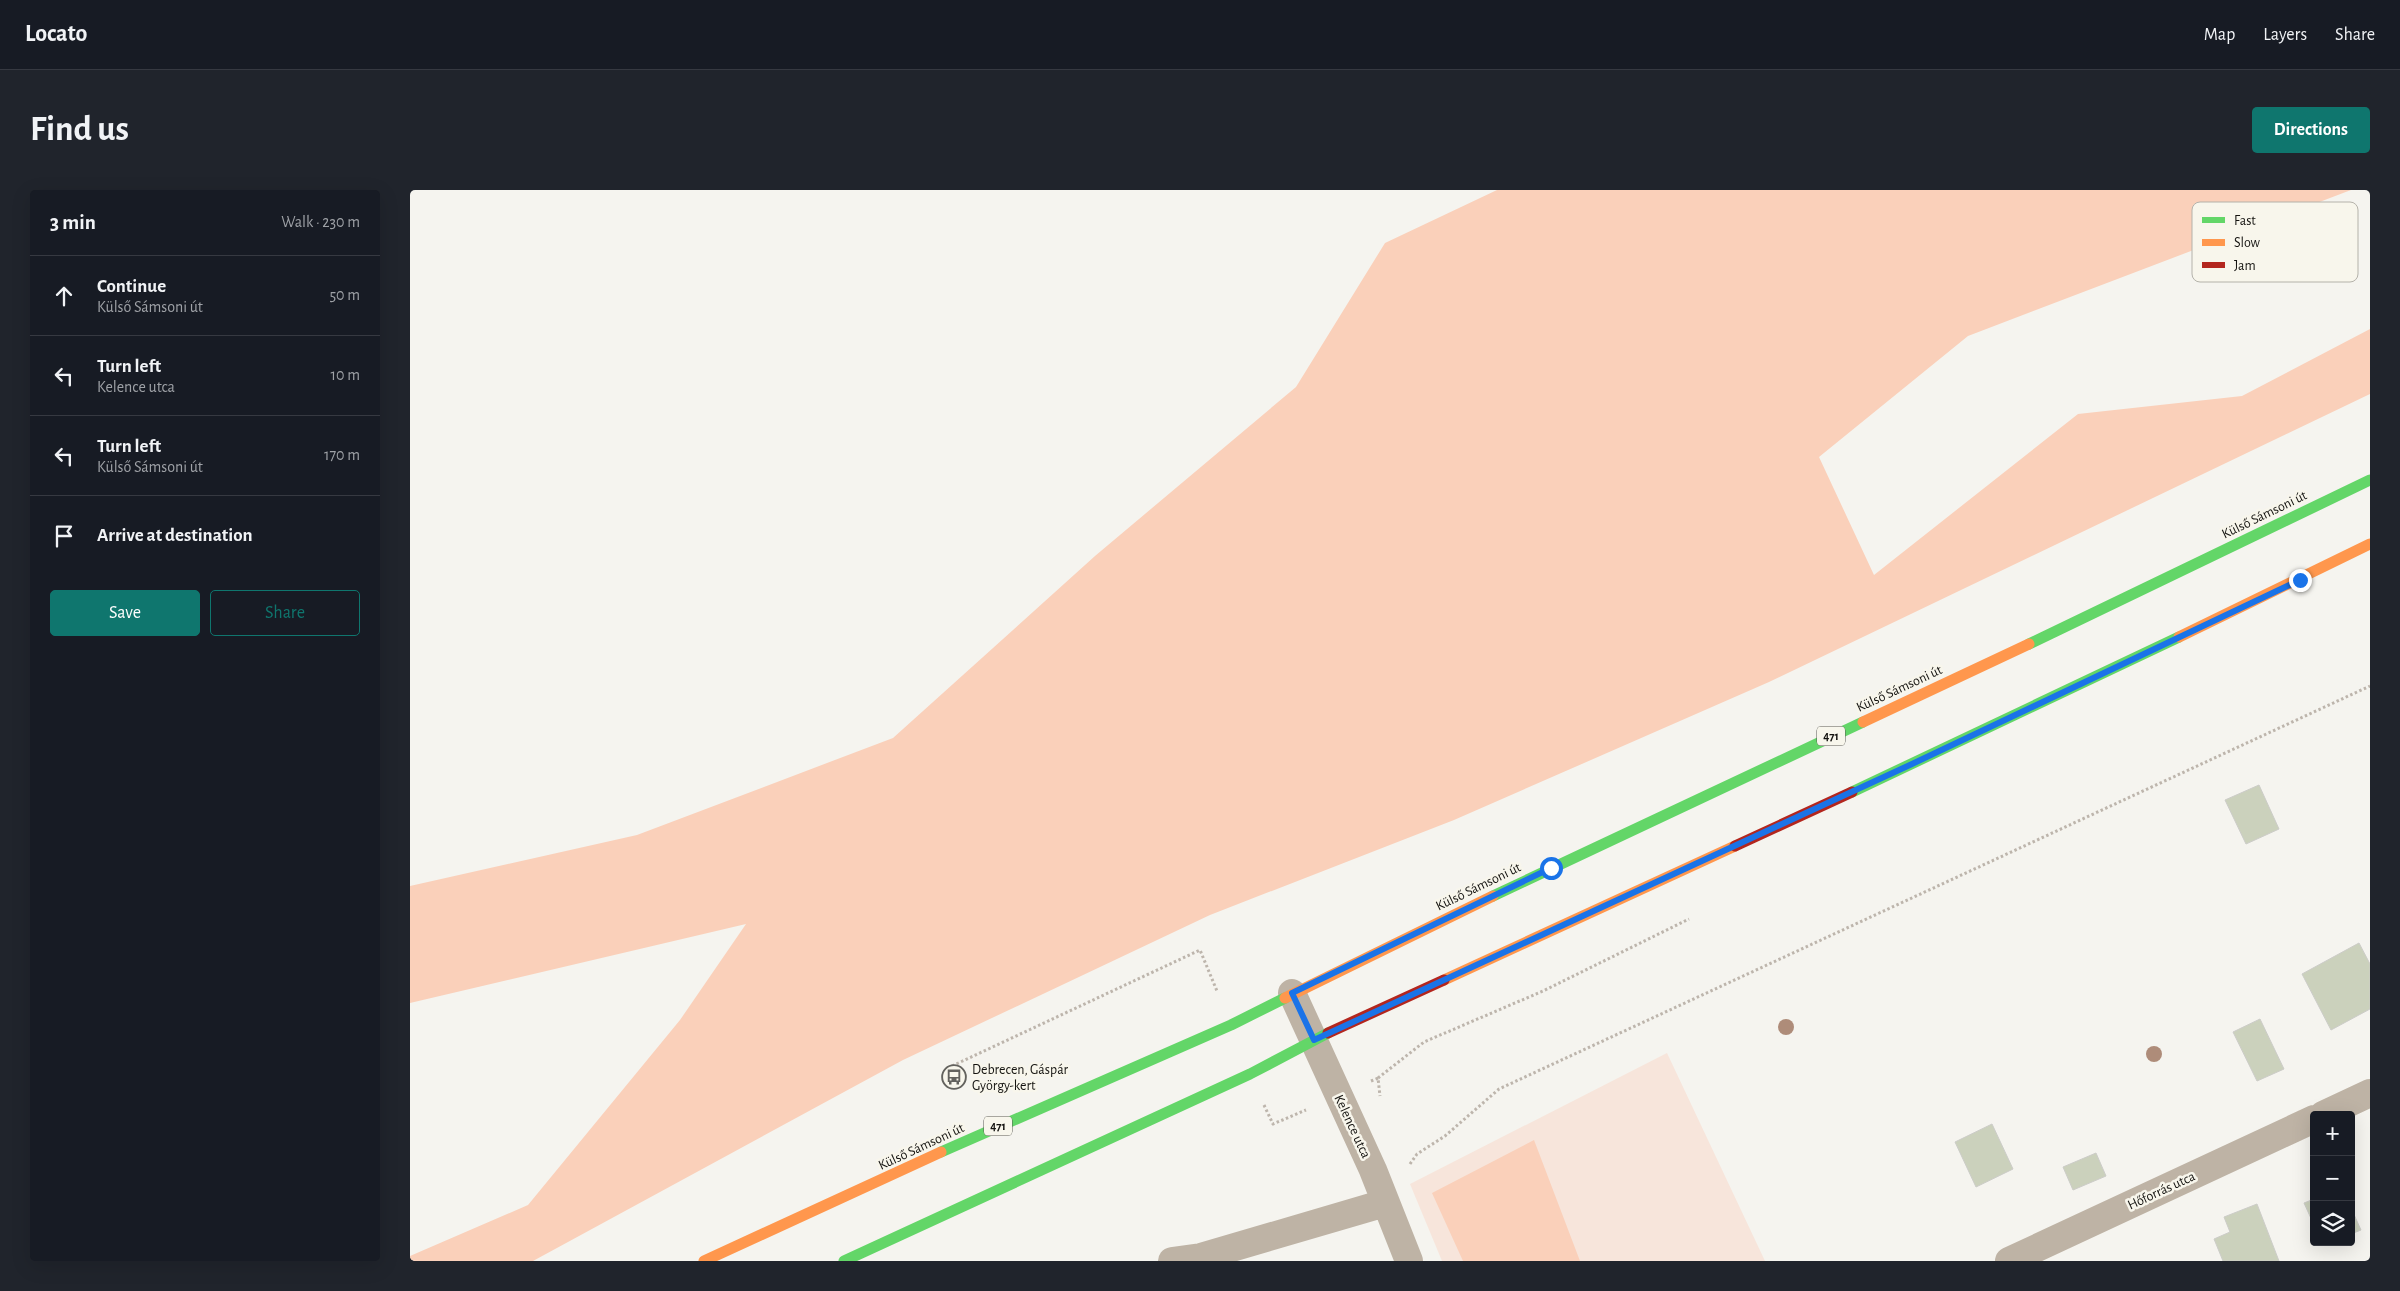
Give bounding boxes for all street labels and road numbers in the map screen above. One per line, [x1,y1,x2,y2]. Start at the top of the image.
street label: Külső Sámsoni út [2220,488,2310,542]
street label: Külső Sámsoni út [1854,663,1945,715]
road number: 471 [1817,726,1845,746]
street label: Külső Sámsoni út [1434,860,1524,914]
street label: Kelence utca [1331,1093,1373,1161]
road number: 471 [984,1116,1012,1136]
street label: Külső Sámsoni út [876,1121,967,1173]
street label: Hőforrás utca [2126,1169,2198,1213]

